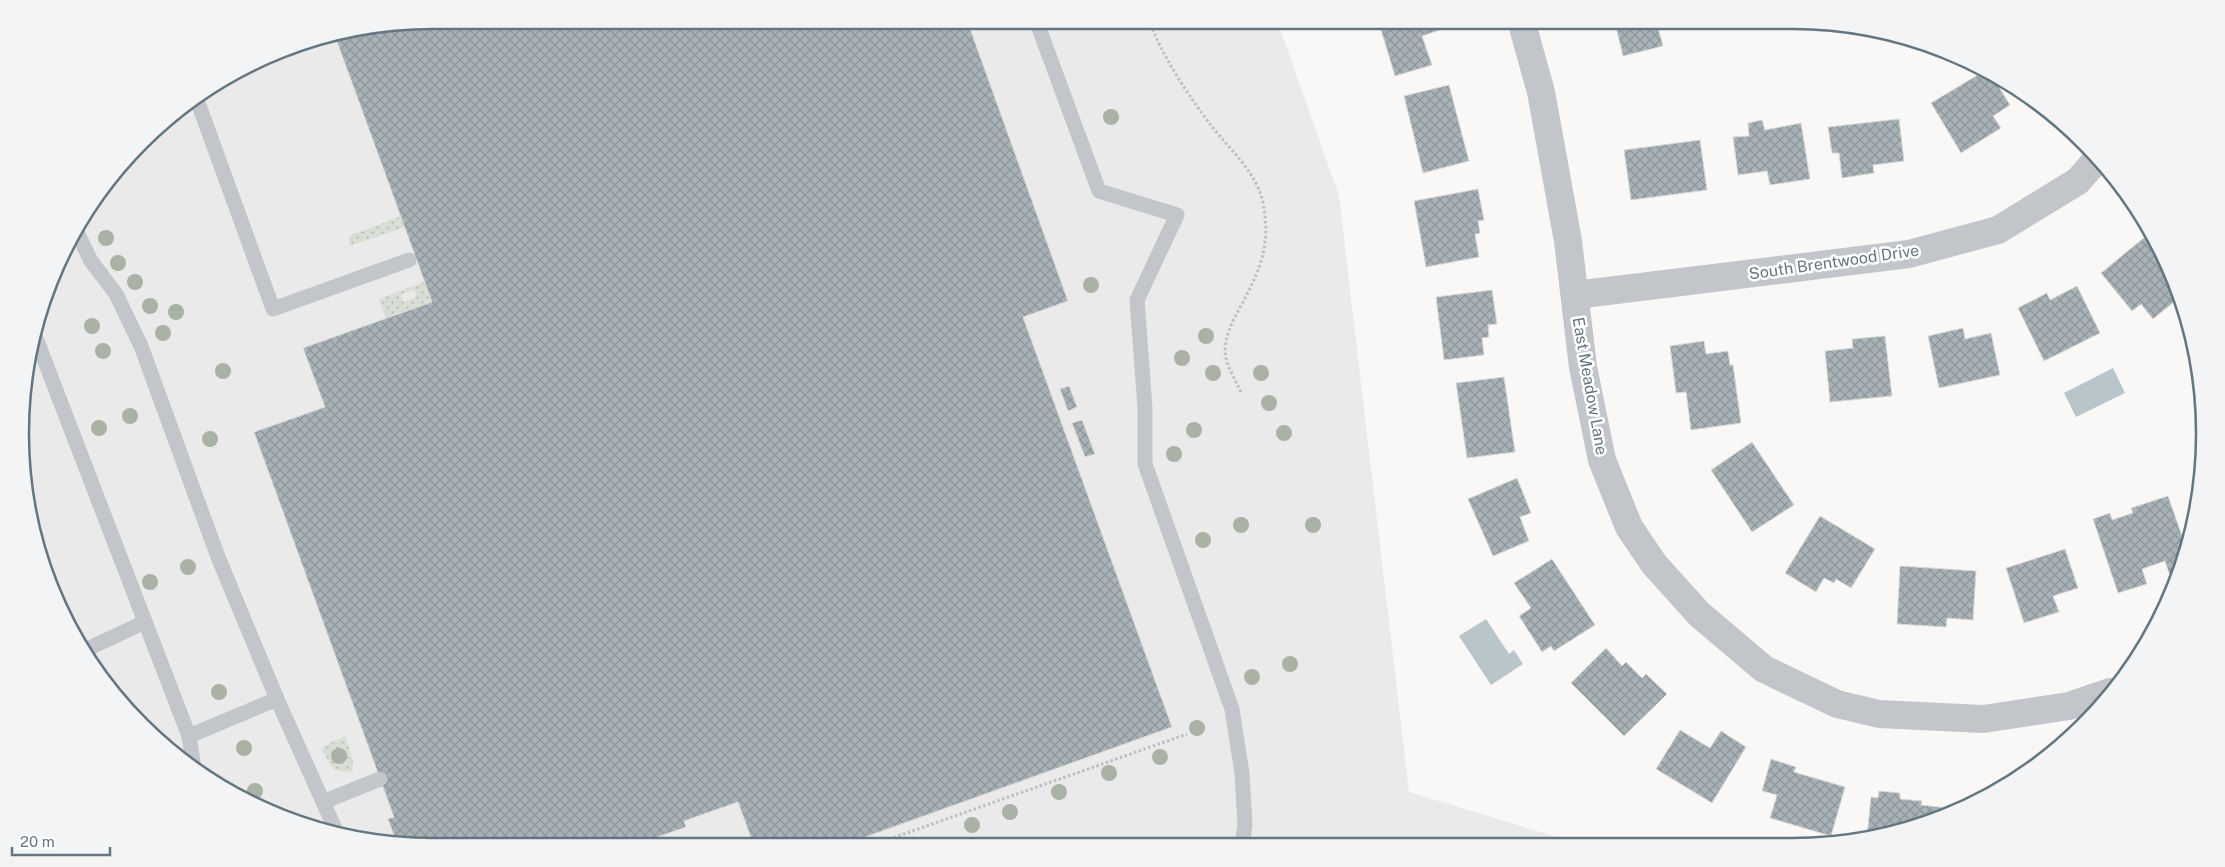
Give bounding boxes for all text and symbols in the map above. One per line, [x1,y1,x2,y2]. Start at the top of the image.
street label: South Brentwood Drive [1748,241,1920,283]
street label: East Meadow Lane [1569,316,1611,456]
scale bar [12,824,110,856]
text: 20 m [20,833,55,850]

